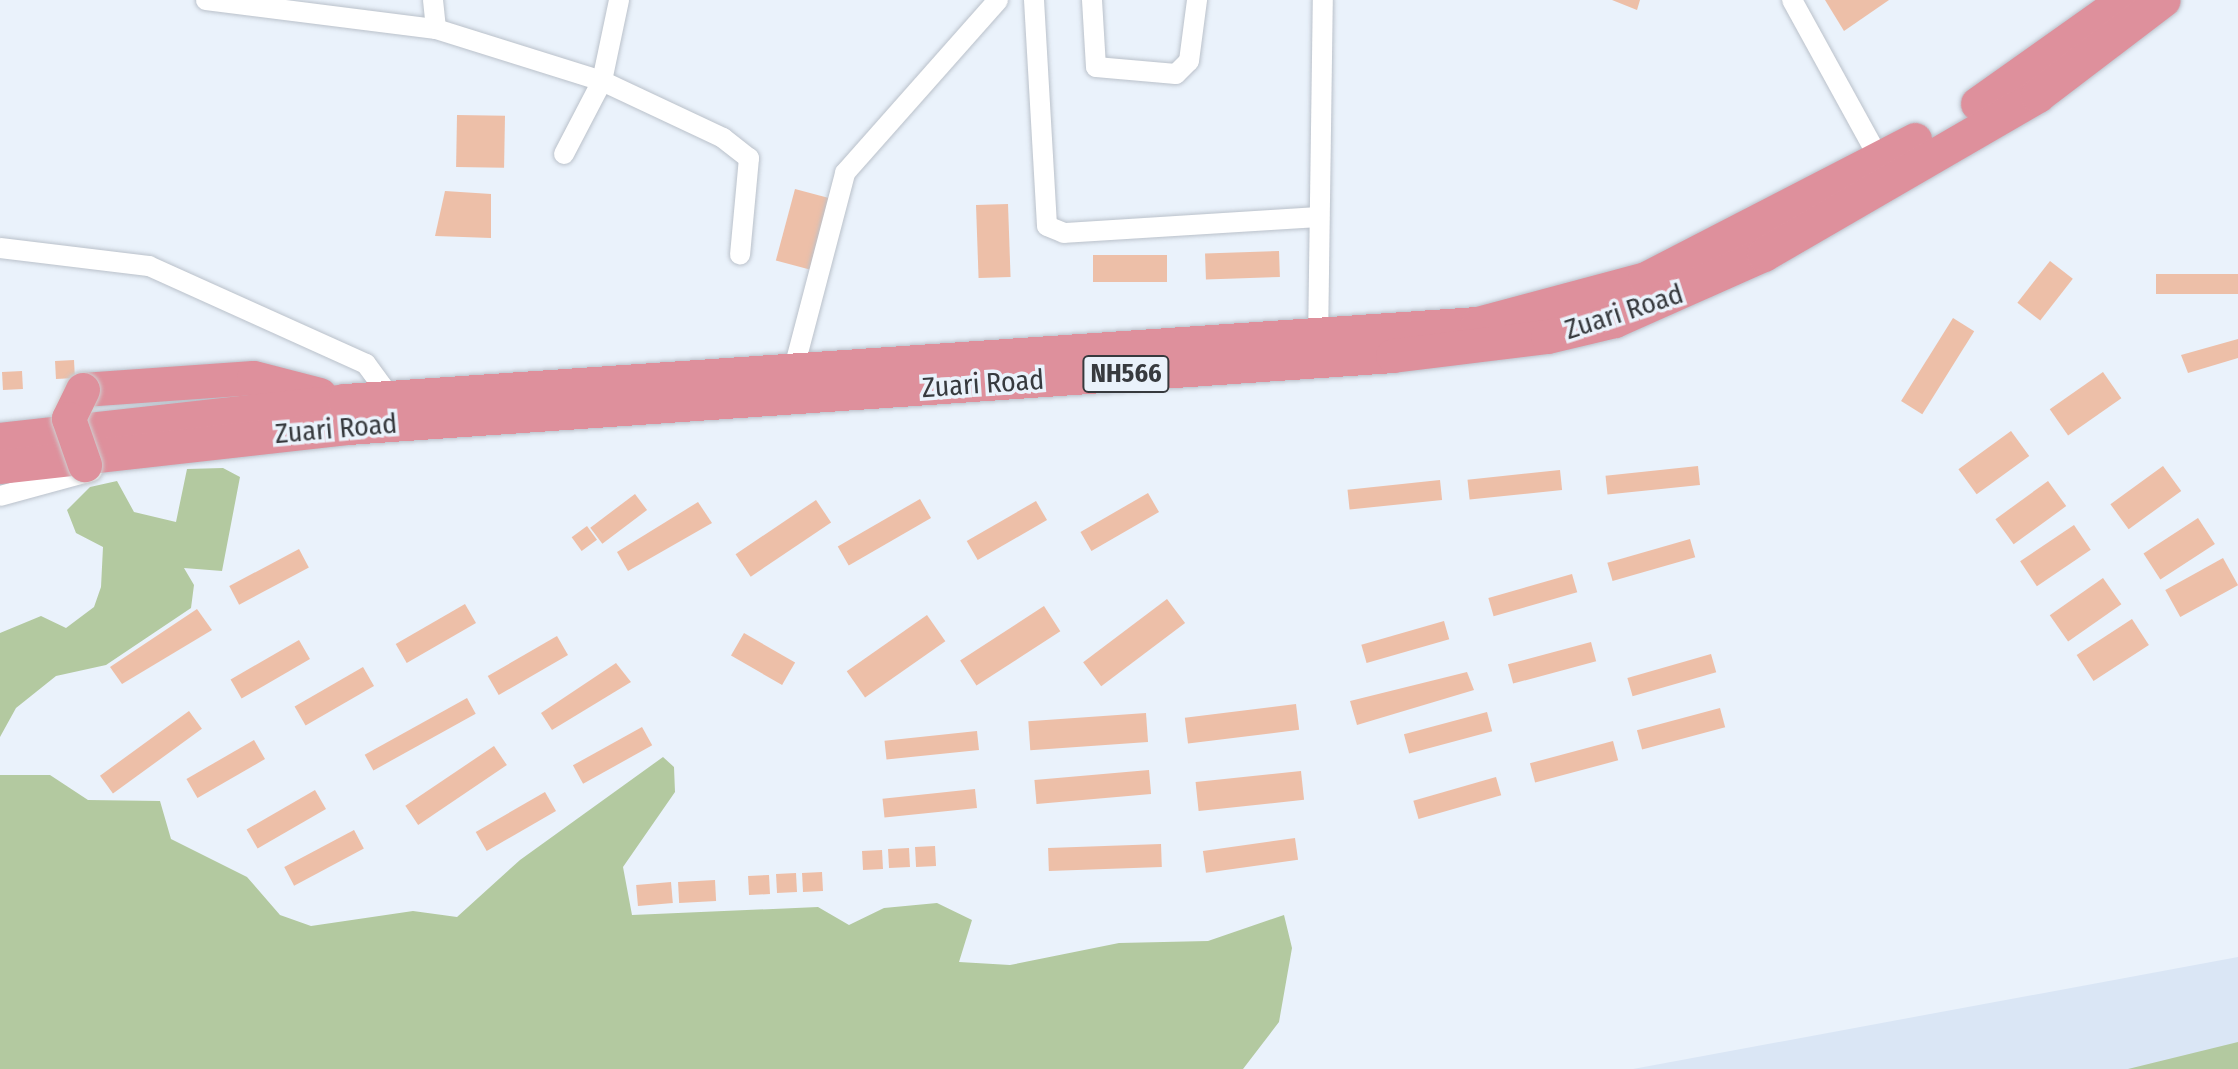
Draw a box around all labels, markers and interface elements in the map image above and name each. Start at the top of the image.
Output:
street label: Zuari Road [1561,277,1687,347]
road number: NH566 [1082,352,1170,396]
street label: Zuari Road [921,363,1045,405]
street label: Zuari Road [274,407,398,451]

